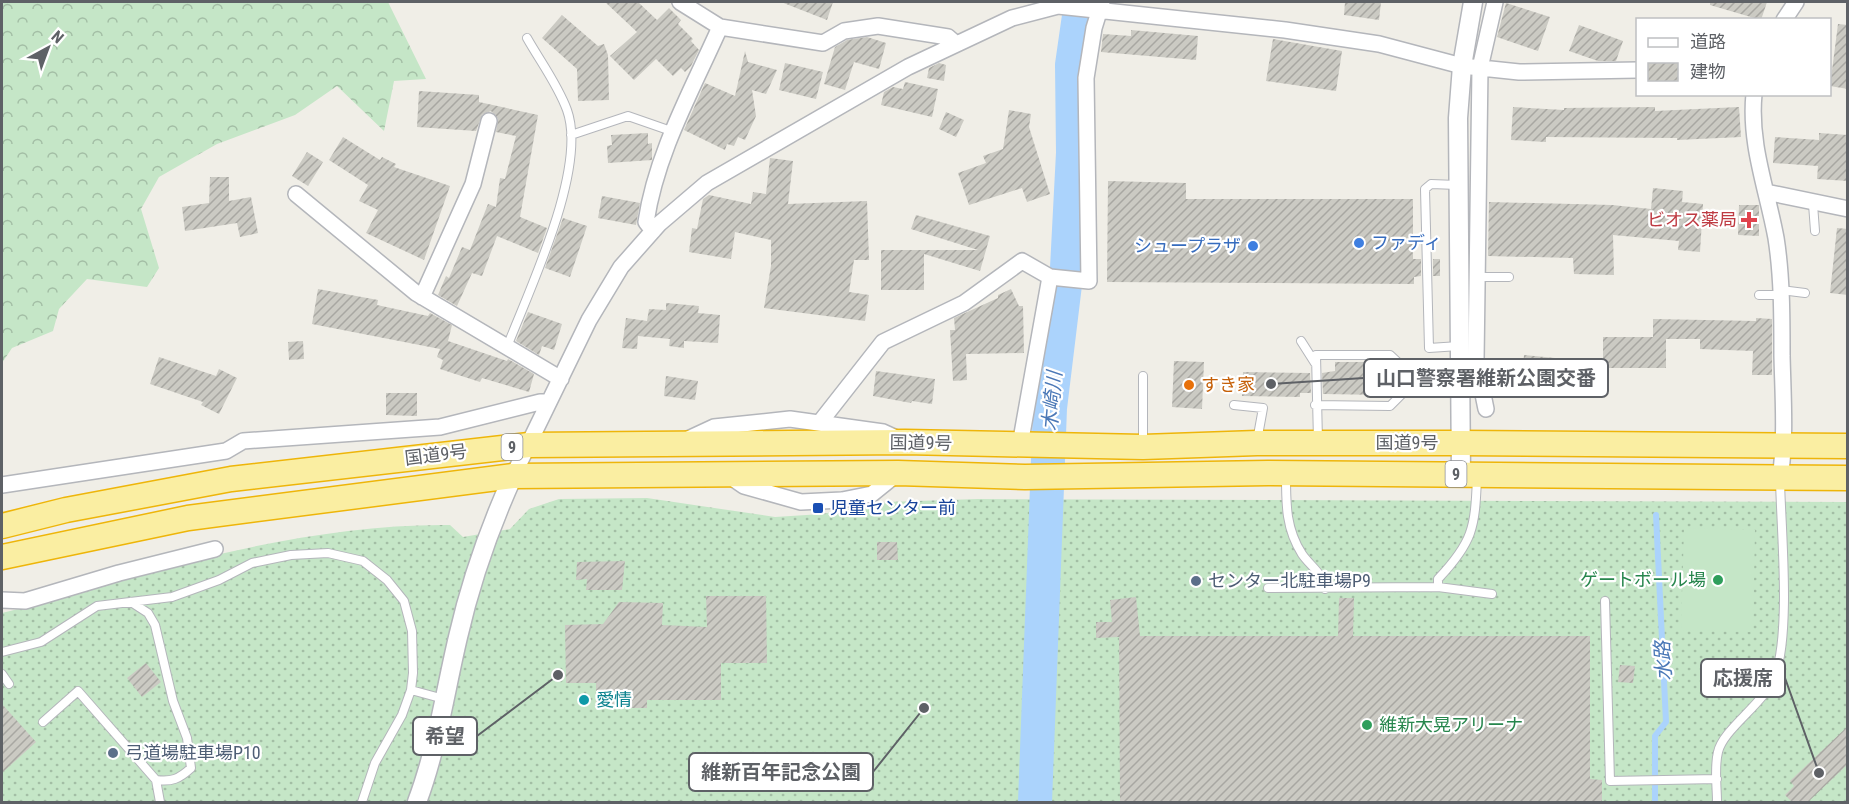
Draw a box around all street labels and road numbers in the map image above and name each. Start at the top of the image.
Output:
street label: 国道9号 [889,431,953,454]
street label: 国道9号 [1376,432,1438,453]
road number: 9 [502,434,522,460]
street label: 国道9号 [403,440,468,469]
road number: 9 [1446,461,1466,487]

